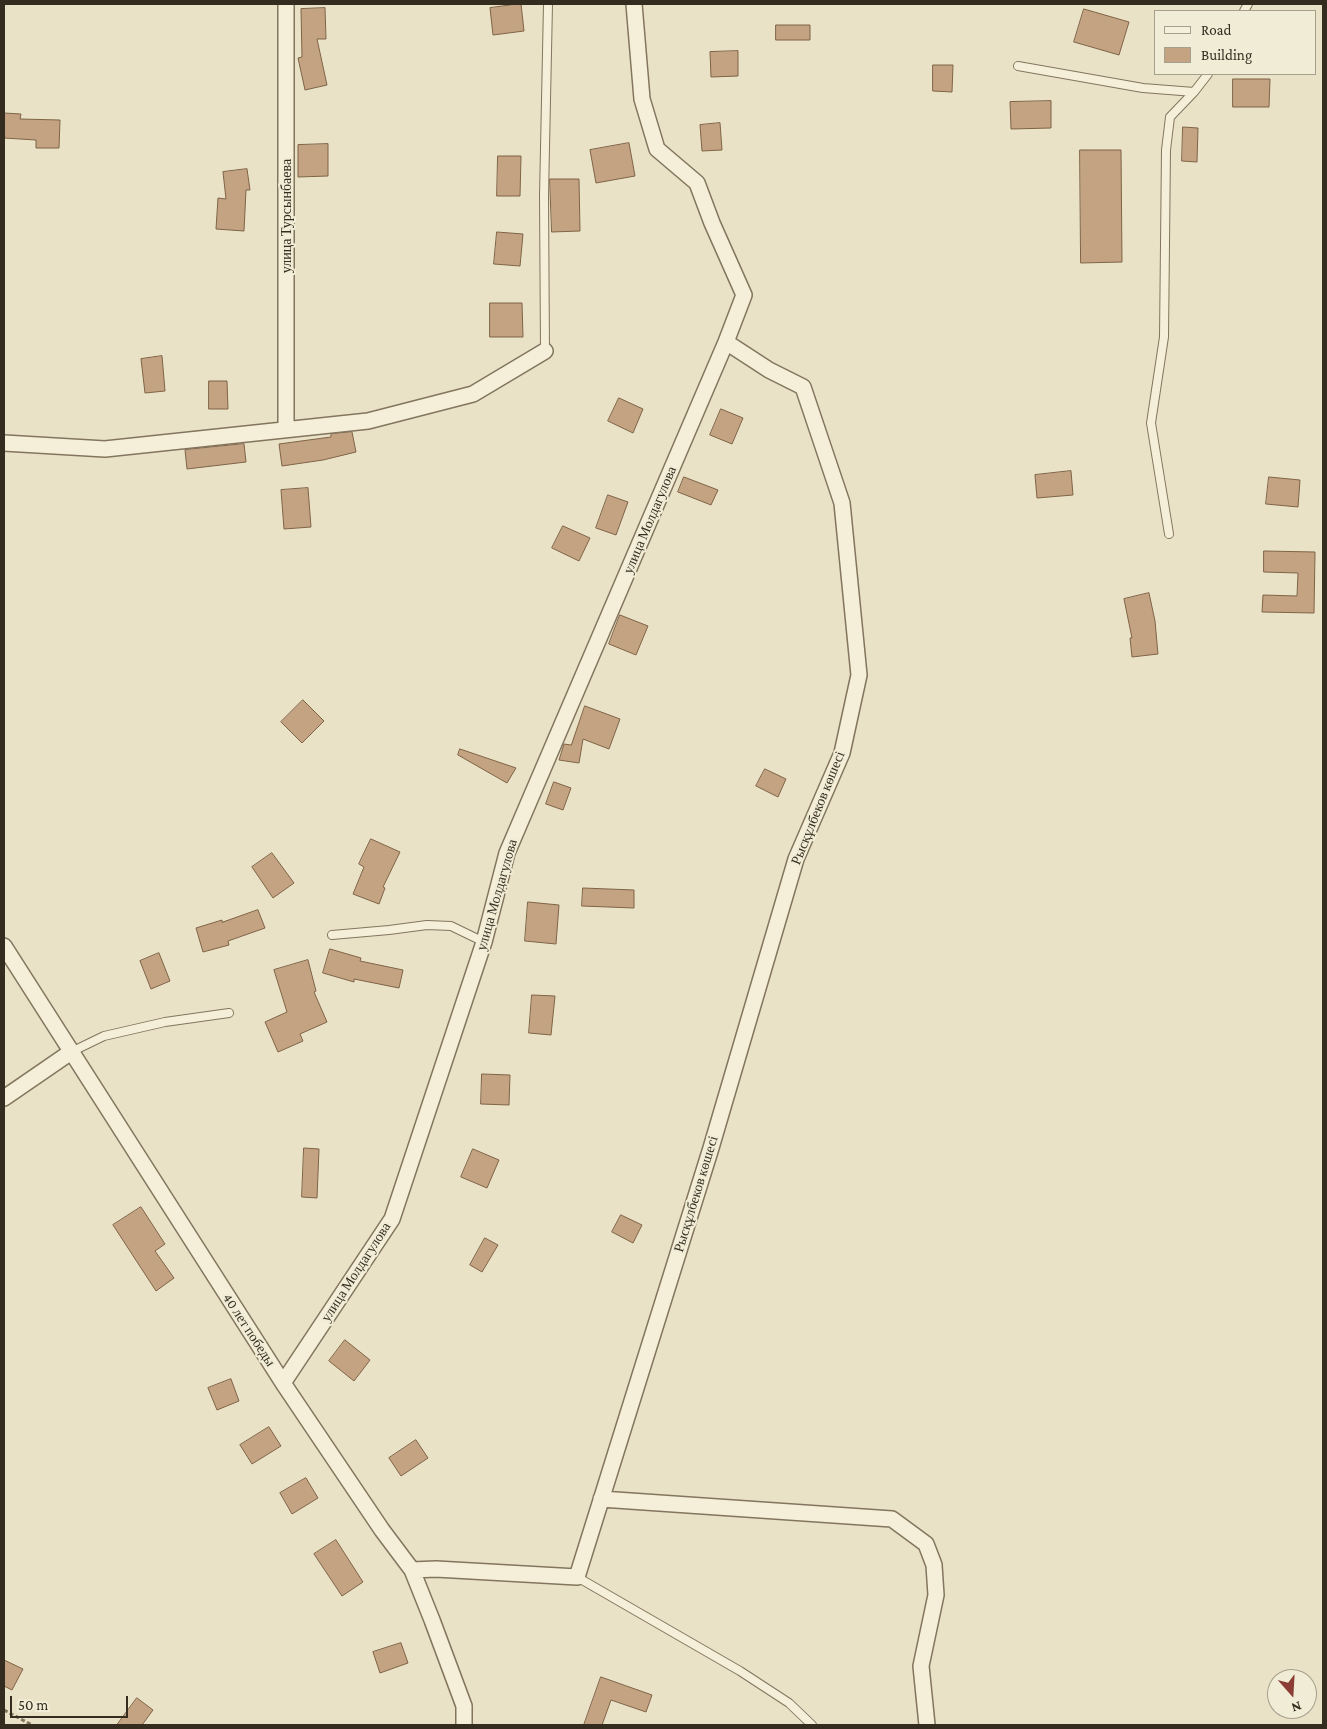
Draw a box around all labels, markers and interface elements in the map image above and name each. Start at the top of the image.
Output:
legend [1154,10,1317,75]
text: Road [1201,22,1231,38]
text: Building [1201,47,1252,63]
street label: улица Турсынбаева [279,159,295,273]
street label: улица Молдагулова [620,464,680,576]
street label: Рысқұлбеков көшесі [788,749,848,867]
street label: улица Молдагулова [473,837,521,953]
street label: Рысқұлбеков көшесі [670,1134,722,1254]
street label: улица Молдагулова [318,1219,394,1325]
street label: 40 лет победы [219,1290,279,1370]
north arrow [1267,1669,1317,1719]
scale bar [12,1686,130,1718]
text: 50 m [18,1697,48,1713]
text: N [1289,1698,1304,1716]

